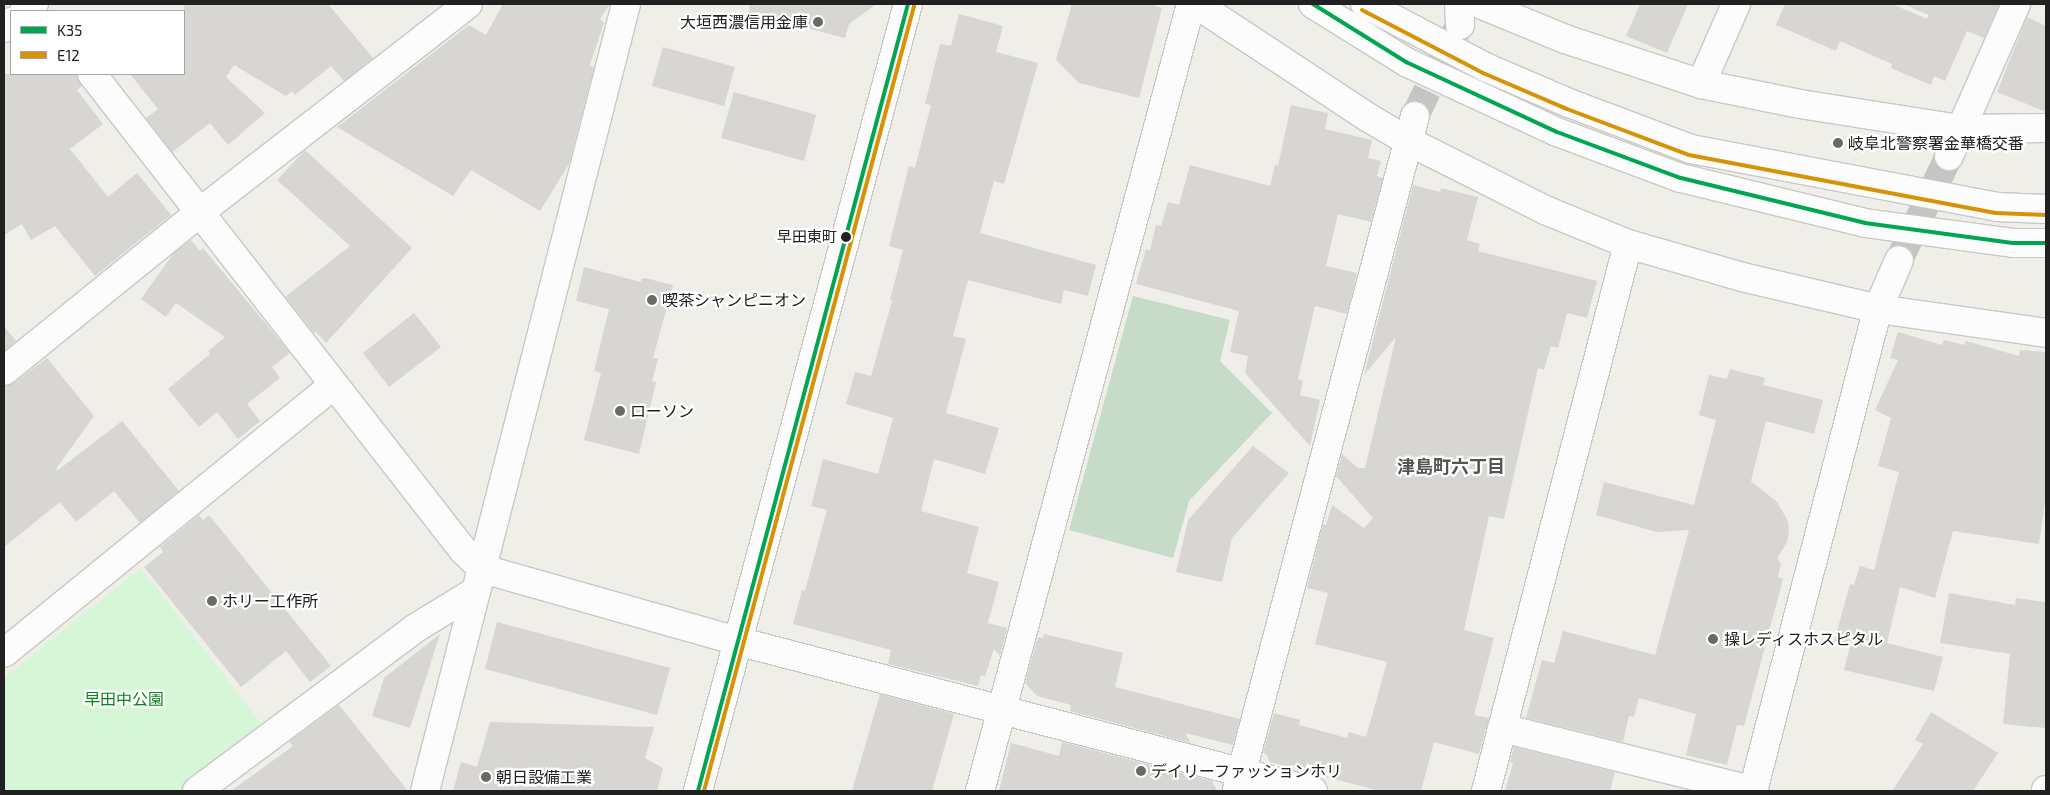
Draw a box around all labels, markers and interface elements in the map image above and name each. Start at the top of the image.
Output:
legend [10,10,185,75]
place label: 大垣西濃信用金庫 [680,12,808,32]
marker: 大垣西濃信用金庫 [812,16,824,28]
text: K35 [57,21,82,39]
text: E12 [57,46,80,64]
place label: 岐阜北警察署金華橋交番 [1848,133,2024,153]
marker: 岐阜北警察署金華橋交番 [1832,137,1844,149]
place label: 早田東町 [777,228,837,246]
marker: 早田東町 [841,232,851,242]
place label: 喫茶シャンピニオン [662,290,806,310]
marker: 喫茶シャンピニオン [646,294,658,306]
place label: ローソン [630,401,694,421]
marker: ローソン [614,405,626,417]
district label: 津島町六丁目 [1397,455,1505,477]
place label: ホリー工作所 [222,591,318,611]
marker: ホリー工作所 [206,595,218,607]
place label: 操レディスホスピタル [1724,629,1884,649]
marker: 操レディスホスピタル [1706,632,1720,646]
park label: 早田中公園 [84,689,164,709]
place label: デイリーファッションホリ [1151,761,1343,781]
marker: デイリーファッションホリ [1135,765,1147,777]
place label: 朝日設備工業 [496,767,592,787]
marker: 朝日設備工業 [480,771,492,783]

